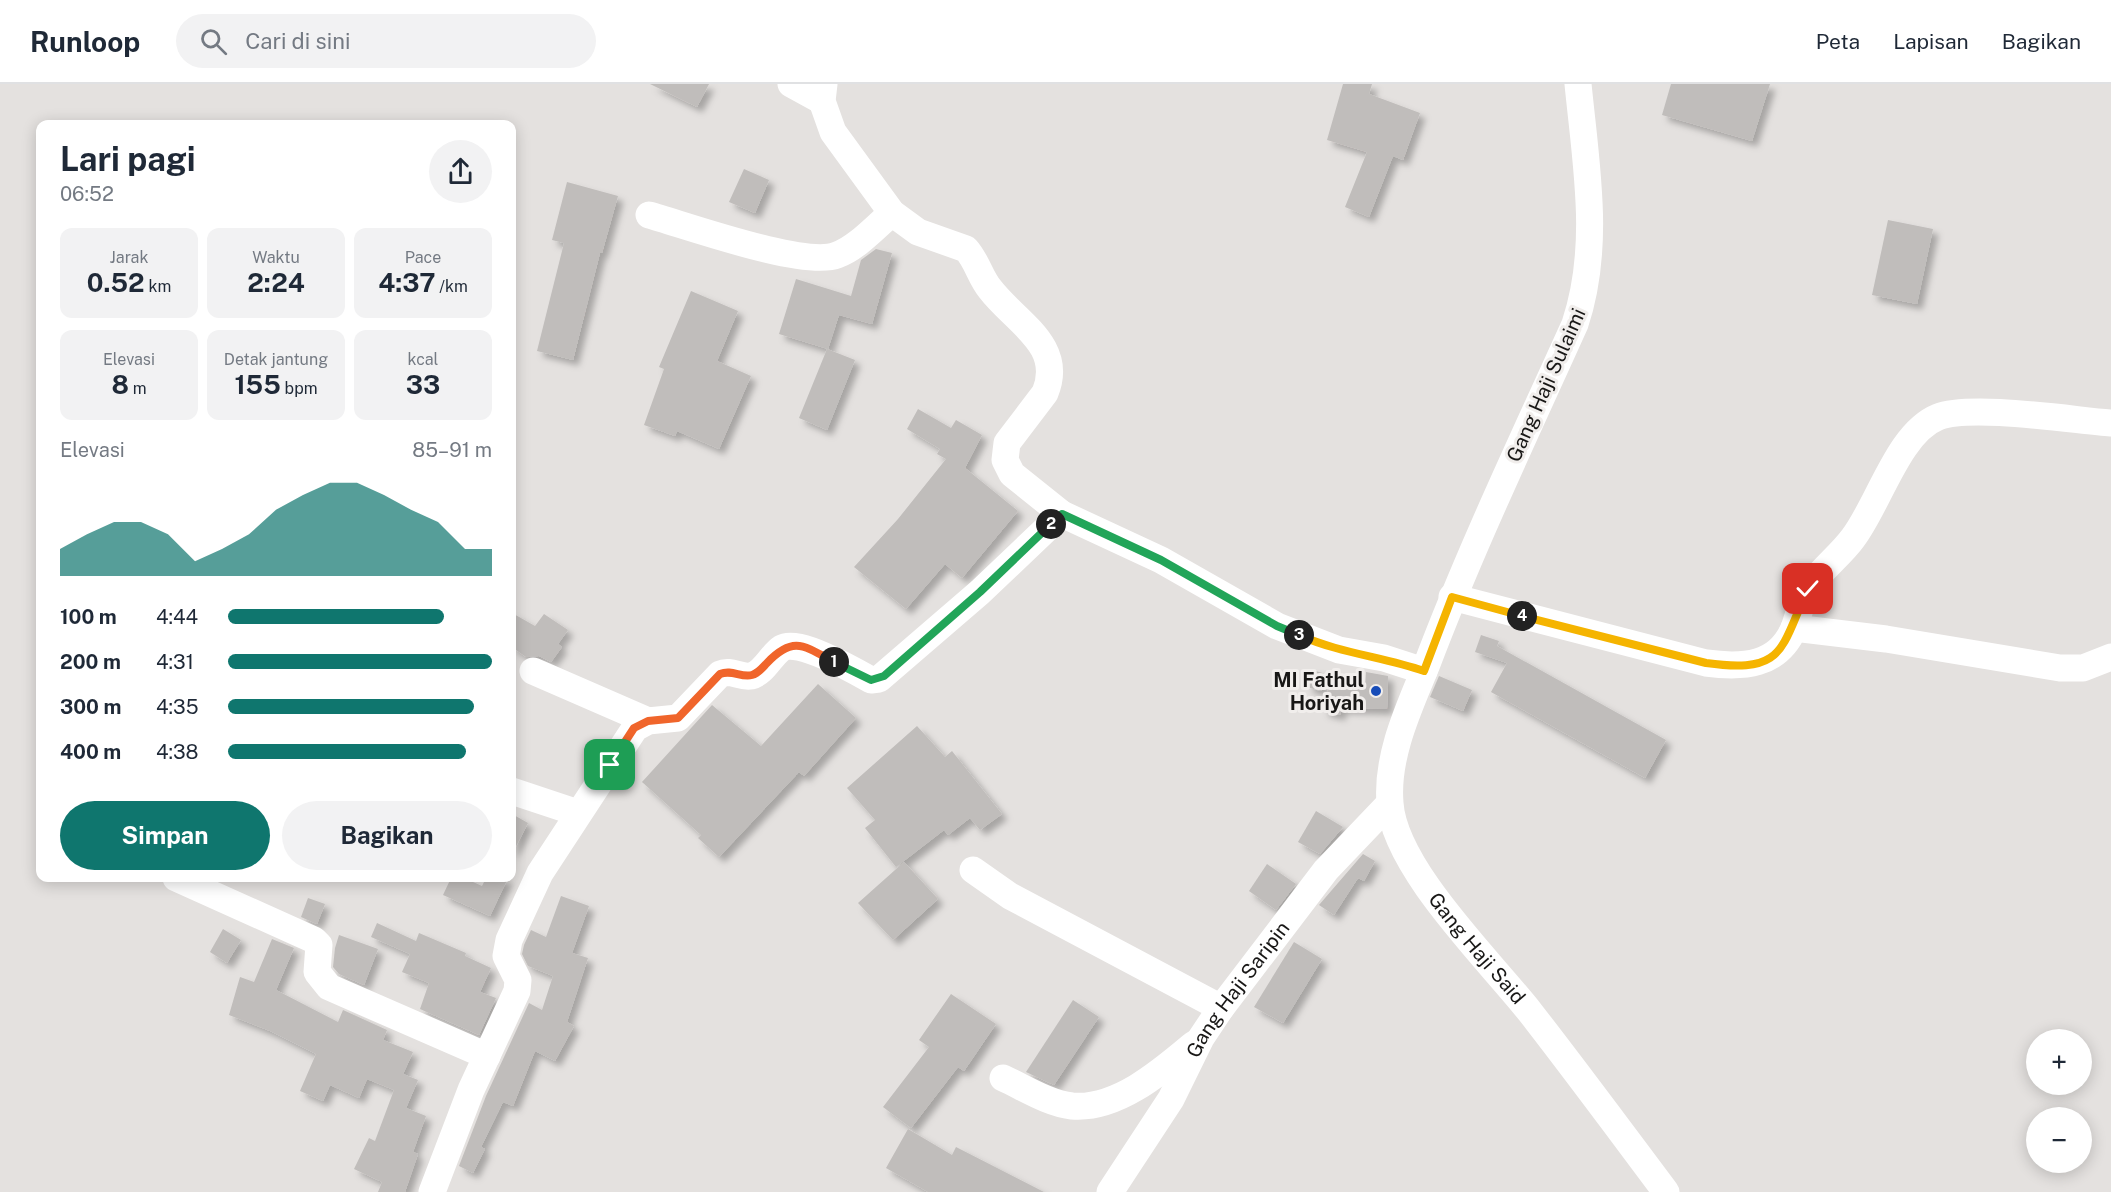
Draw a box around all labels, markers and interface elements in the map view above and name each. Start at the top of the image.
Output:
search box [176,14,596,68]
text: Runloop [30,25,140,58]
icon: search [197,25,230,58]
text: Cari di sini [245,28,350,54]
text: Peta [1816,29,1860,54]
text: Lapisan [1893,29,1969,54]
text: Bagikan [2002,29,2081,54]
text: Lari pagi [60,140,196,178]
button: share [429,140,492,203]
text: 06:52 [60,182,114,206]
text: Jarak [110,248,148,267]
text: Waktu [252,248,300,267]
text: Pace [405,248,441,267]
text: 0.52 [87,267,145,298]
text: 2:24 [247,267,305,298]
text: 4:37 [378,267,435,298]
text: km [145,277,171,296]
text: /km [435,277,468,296]
street label: Gang Haji Sulaimi [1501,304,1591,466]
text: Elevasi [103,350,155,369]
text: Detak jantung [224,350,328,369]
text: kcal [408,350,438,369]
text: 8 [111,369,129,400]
text: 155 [234,369,281,400]
text: 33 [406,369,440,400]
text: m [129,379,147,398]
text: bpm [281,379,318,398]
text: Elevasi [60,438,125,462]
text: 85–91 m [412,438,492,462]
pin: 2 [1036,509,1066,539]
text: 2 [1046,514,1056,533]
pin [1782,563,1833,614]
icon: check [1791,572,1824,605]
pin: 4 [1507,601,1537,631]
text: 100 m [60,605,117,629]
text: 4:44 [156,605,198,629]
text: 4 [1517,606,1527,625]
pin: 3 [1284,620,1314,650]
text: 3 [1294,625,1304,644]
pin: 1 [819,647,849,677]
text: 200 m [60,650,121,674]
text: 4:31 [156,650,194,674]
text: 1 [831,652,837,671]
place label: MI Fathul Horiyah [1273,668,1364,715]
marker: MI Fathul Horiyah [1369,684,1383,698]
text: 300 m [60,695,121,719]
text: 4:35 [156,695,199,719]
pin [584,739,635,790]
text: 400 m [60,740,121,764]
text: 4:38 [156,740,199,764]
icon: arrive [593,748,626,781]
button: Simpan [60,801,270,870]
button: Bagikan [282,801,492,870]
street label: Gang Haji Said [1424,888,1530,1009]
street label: Gang Haji Saripin [1181,917,1295,1061]
map controls [2026,1029,2092,1173]
button: + [2026,1029,2092,1095]
button: − [2026,1107,2092,1173]

